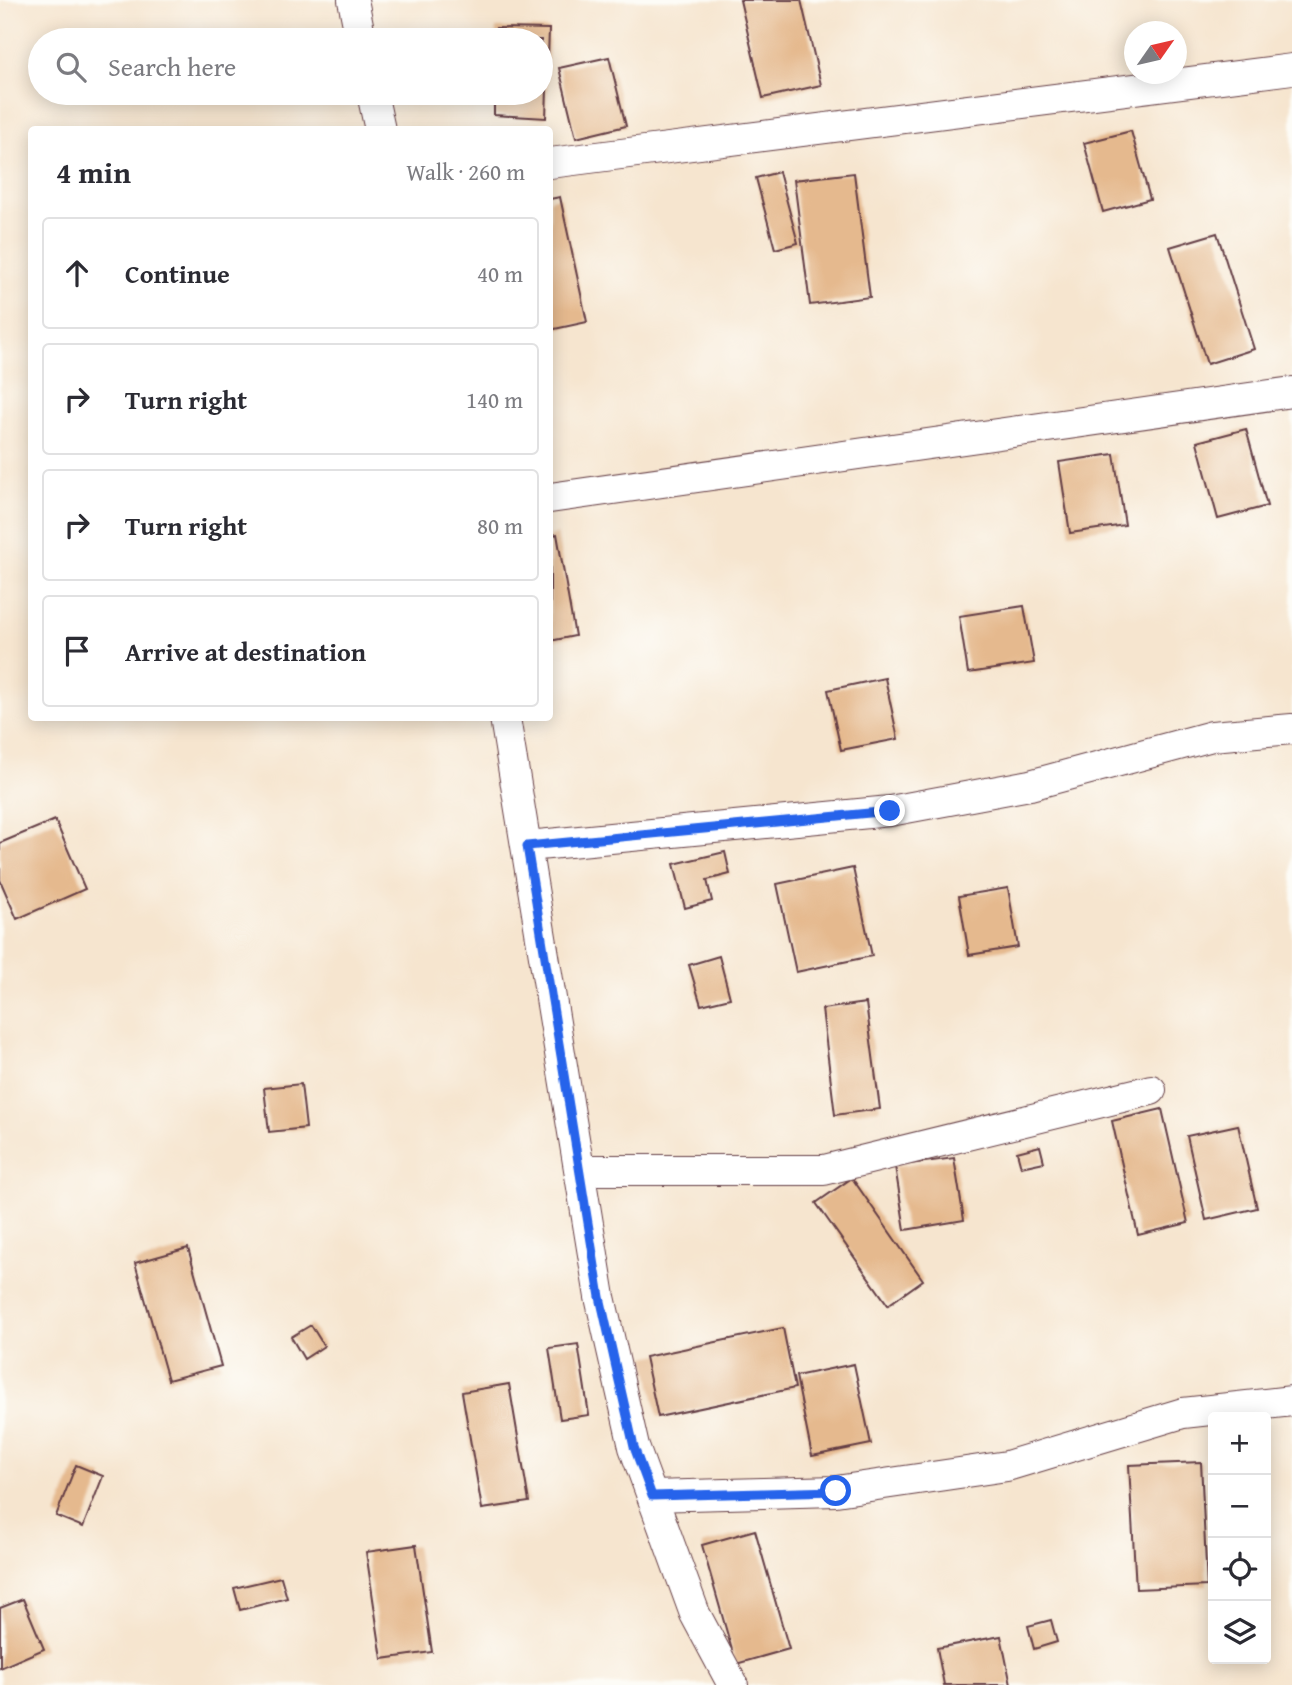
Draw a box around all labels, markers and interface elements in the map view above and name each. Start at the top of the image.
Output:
north arrow [1124,21,1187,84]
search box [28,28,553,105]
text: Search here [108,47,236,86]
icon: search [52,48,90,86]
text: 4 min [56,150,131,194]
text: Walk · 260 m [406,155,525,188]
icon: ahead [58,254,96,292]
text: Continue [125,254,230,293]
text: 40 m [477,257,523,290]
icon: right [58,380,96,418]
text: Turn right [125,380,247,419]
text: 140 m [466,383,523,416]
icon: right [58,506,96,544]
text: Turn right [125,506,247,545]
text: 80 m [477,509,523,542]
icon: arrive [58,632,96,670]
text: Arrive at destination [125,632,366,671]
route end [874,795,905,826]
map controls [1208,1412,1271,1664]
button: + [1208,1412,1271,1475]
route start [820,1475,851,1506]
button: − [1208,1475,1271,1538]
button: locate [1208,1538,1271,1601]
button: layers [1208,1601,1271,1664]

